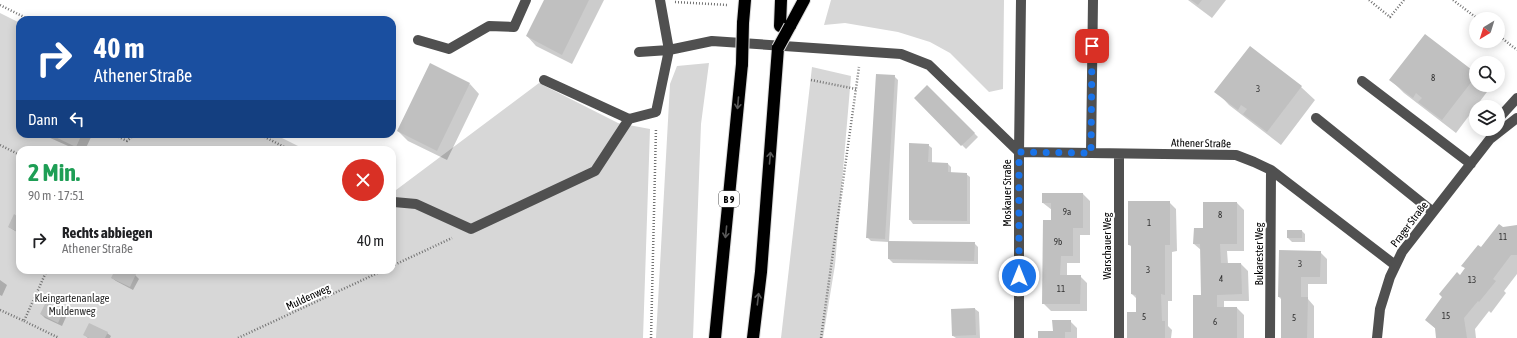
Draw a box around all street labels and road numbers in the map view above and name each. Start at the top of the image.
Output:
street label: Athener Straße [1171,136,1231,150]
street label: Moskauer Straße [1001,159,1013,227]
road number: B 9 [719,191,739,207]
street label: Prager Straße [1388,199,1430,249]
street label: Warschauer Weg [1101,212,1113,279]
street label: Bukarester Weg [1253,222,1265,285]
street label: Muldenweg [284,281,332,312]

